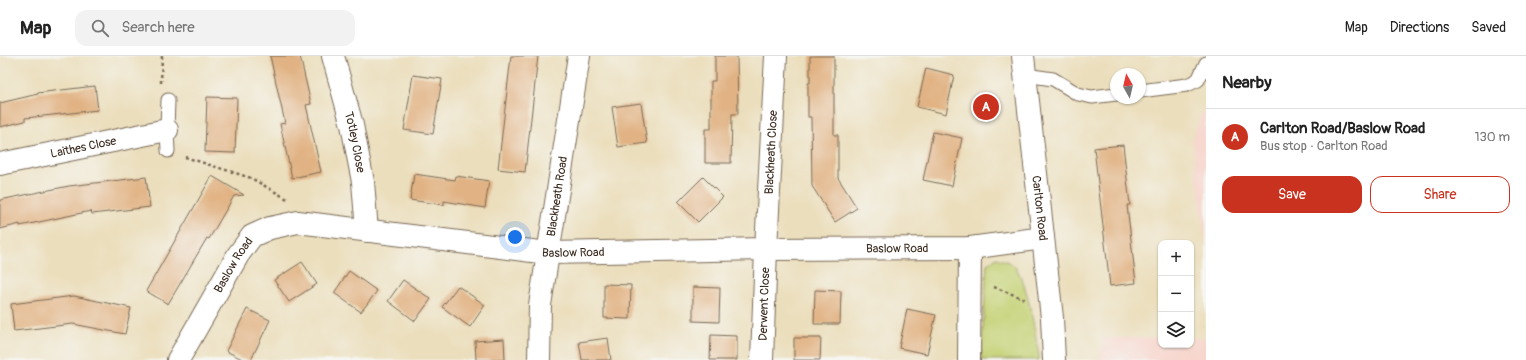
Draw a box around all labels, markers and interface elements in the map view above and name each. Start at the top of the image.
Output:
search box [75,10,355,46]
text: Map [20,16,51,40]
icon: search [89,17,111,39]
text: Search here [121,18,195,37]
text: Map [1345,19,1368,36]
text: Directions [1390,19,1449,36]
text: Saved [1471,19,1506,36]
north arrow [1110,68,1146,104]
text: Nearby [1222,72,1271,93]
pin: A [973,92,999,122]
street label: Totley Close [341,110,368,174]
street label: Blackheath Close [762,110,781,195]
text: Carlton Road/Baslow Road [1260,119,1425,138]
text: A [1231,129,1239,145]
text: 130 m [1474,129,1510,145]
street label: Laithes Close [49,133,118,162]
text: Bus stop · Carlton Road [1260,138,1388,154]
street label: Blackheath Road [544,155,571,238]
street label: Carlton Road [1028,175,1050,242]
button: Save [1222,176,1362,213]
button: Share [1370,176,1510,213]
your location [505,227,525,247]
street label: Baslow Road [211,234,257,296]
map controls [1158,240,1194,348]
button: + [1158,240,1194,276]
street label: Baslow Road [866,241,929,257]
street label: Baslow Road [541,245,605,261]
street label: Derwent Close [756,267,773,341]
button: − [1158,276,1194,312]
button: layers [1158,312,1194,348]

